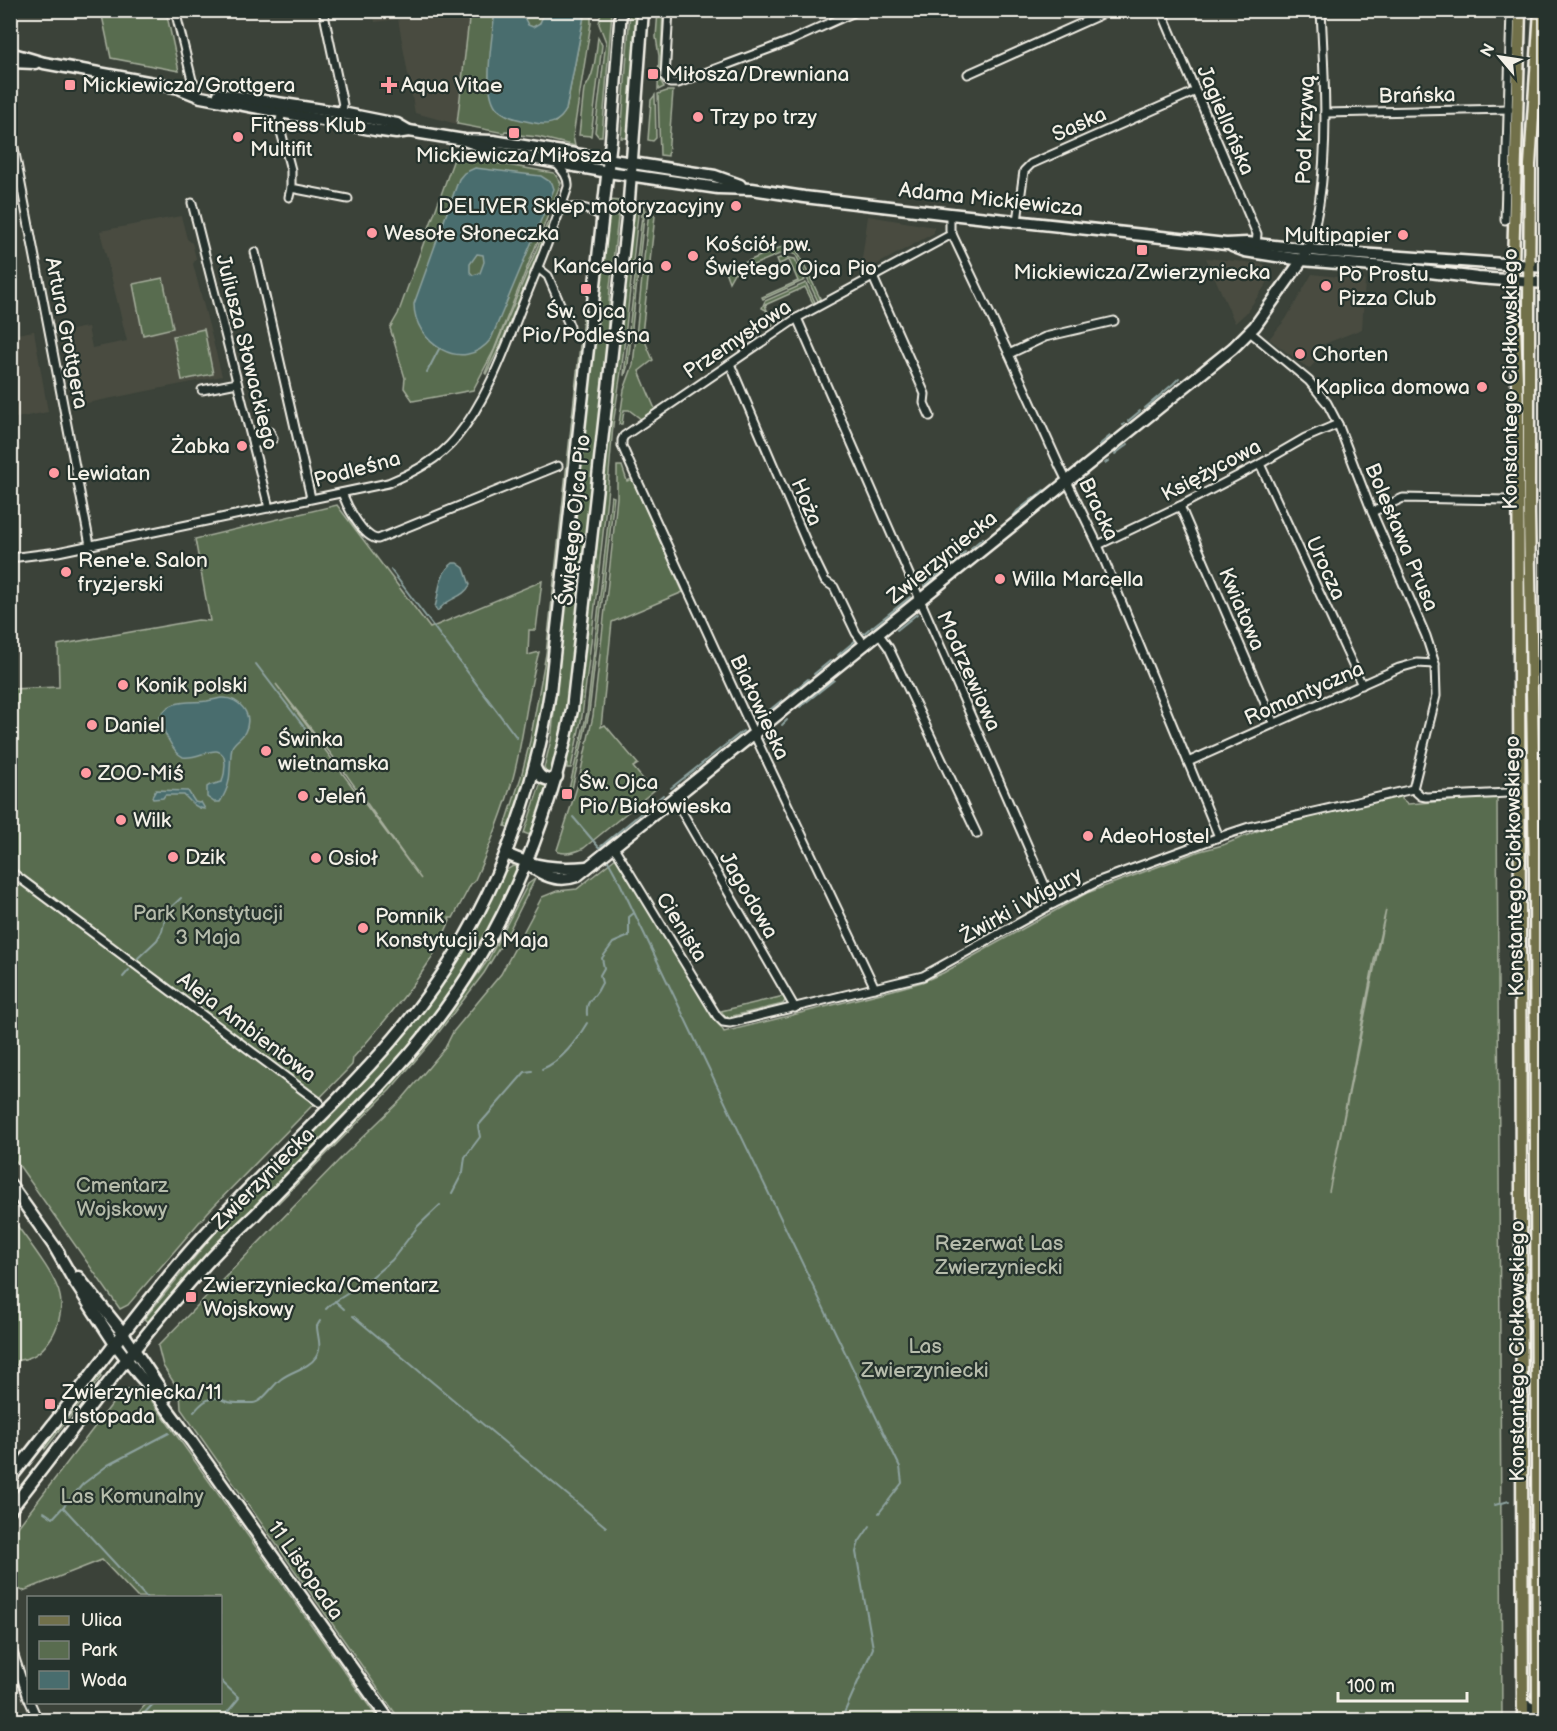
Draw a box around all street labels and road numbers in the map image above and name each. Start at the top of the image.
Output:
street label: Jagiellońska [1191,62,1260,179]
street label: Pod Krzywą [1291,74,1320,185]
street label: Brańska [1378,82,1456,109]
street label: Saska [1048,101,1110,147]
street label: Adama Mickiewicza [898,177,1084,222]
street label: Konstantego Ciołkowskiego [1498,248,1523,510]
street label: Juliusza Słowackiego [210,252,283,453]
street label: Artura Grottgera [40,255,93,411]
street label: Przemysłowa [679,294,796,385]
street label: Świętego Ojca Pio [553,433,596,607]
street label: Księżycowa [1157,434,1265,507]
street label: Podleśna [311,446,403,493]
street label: Bolesława Prusa [1359,459,1444,615]
street label: Bracka [1073,474,1124,545]
street label: Hoża [785,475,828,530]
street label: Zwierzyniecka [882,506,1002,610]
street label: Urocza [1300,532,1351,604]
street label: Kwiatowa [1213,564,1270,654]
street label: Modrzewiowa [931,607,1006,735]
street label: Białowieska [724,651,795,764]
street label: Romantyczna [1241,656,1368,731]
street label: Konstantego Ciołkowskiego [1500,735,1529,997]
street label: Jagodowa [714,847,783,943]
street label: Żwirki i Wigury [955,862,1087,950]
street label: Cienista [651,888,713,967]
street label: Aleja Ambientowa [172,967,321,1088]
street label: Zwierzyniecka [206,1122,320,1235]
street label: Konstantego Ciołkowskiego [1505,1220,1530,1482]
street label: 11 Listopada [262,1516,349,1625]

